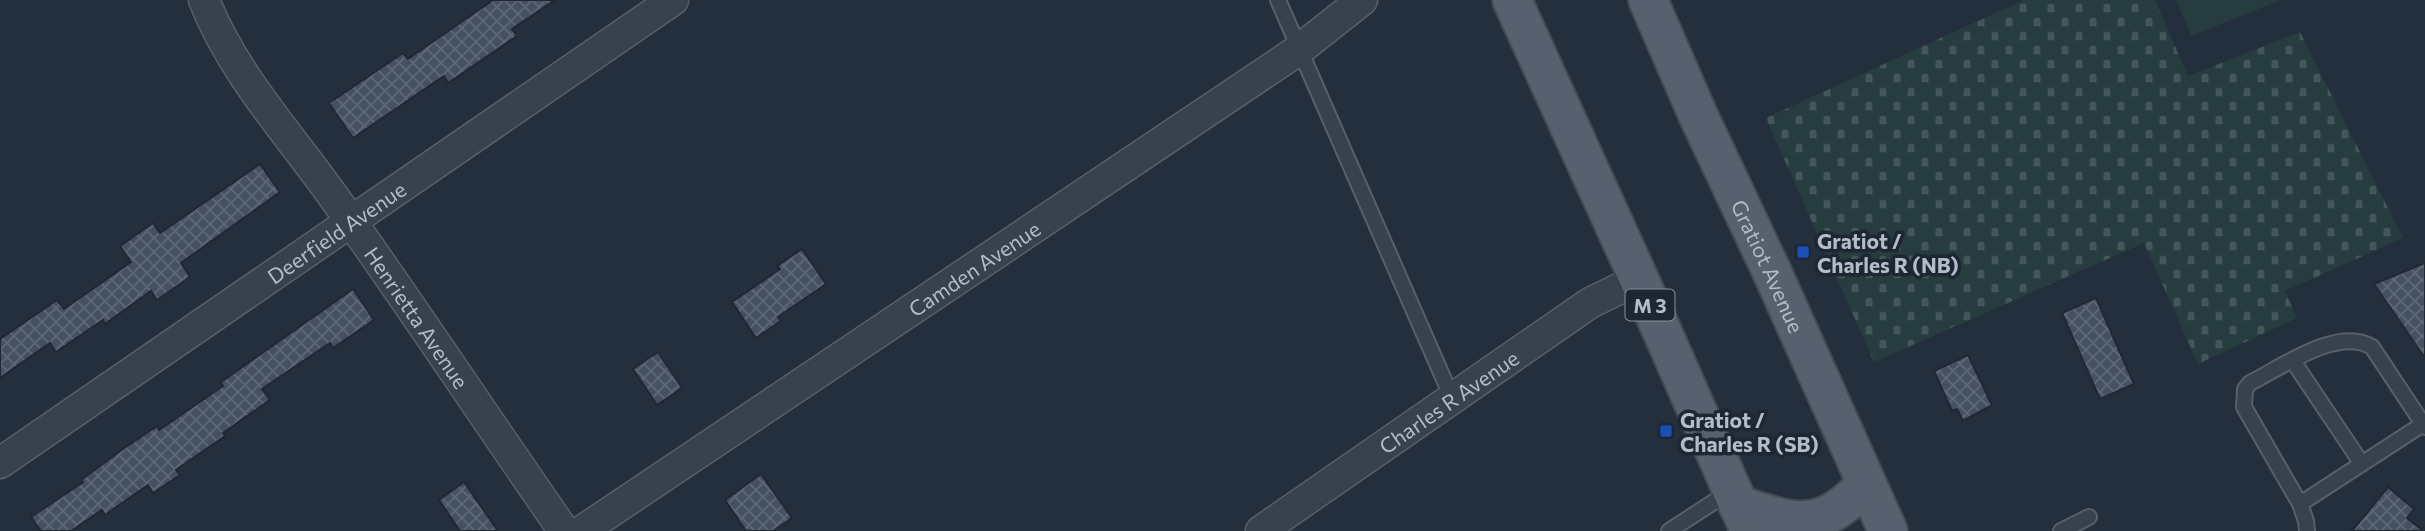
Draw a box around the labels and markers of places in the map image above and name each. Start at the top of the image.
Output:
place label: Gratiot / Charles R (NB) [1817,228,1959,277]
marker: Gratiot / Charles R (NB) [1795,244,1811,260]
place label: Gratiot / Charles R (SB) [1680,407,1819,456]
marker: Gratiot / Charles R (SB) [1658,423,1674,439]

